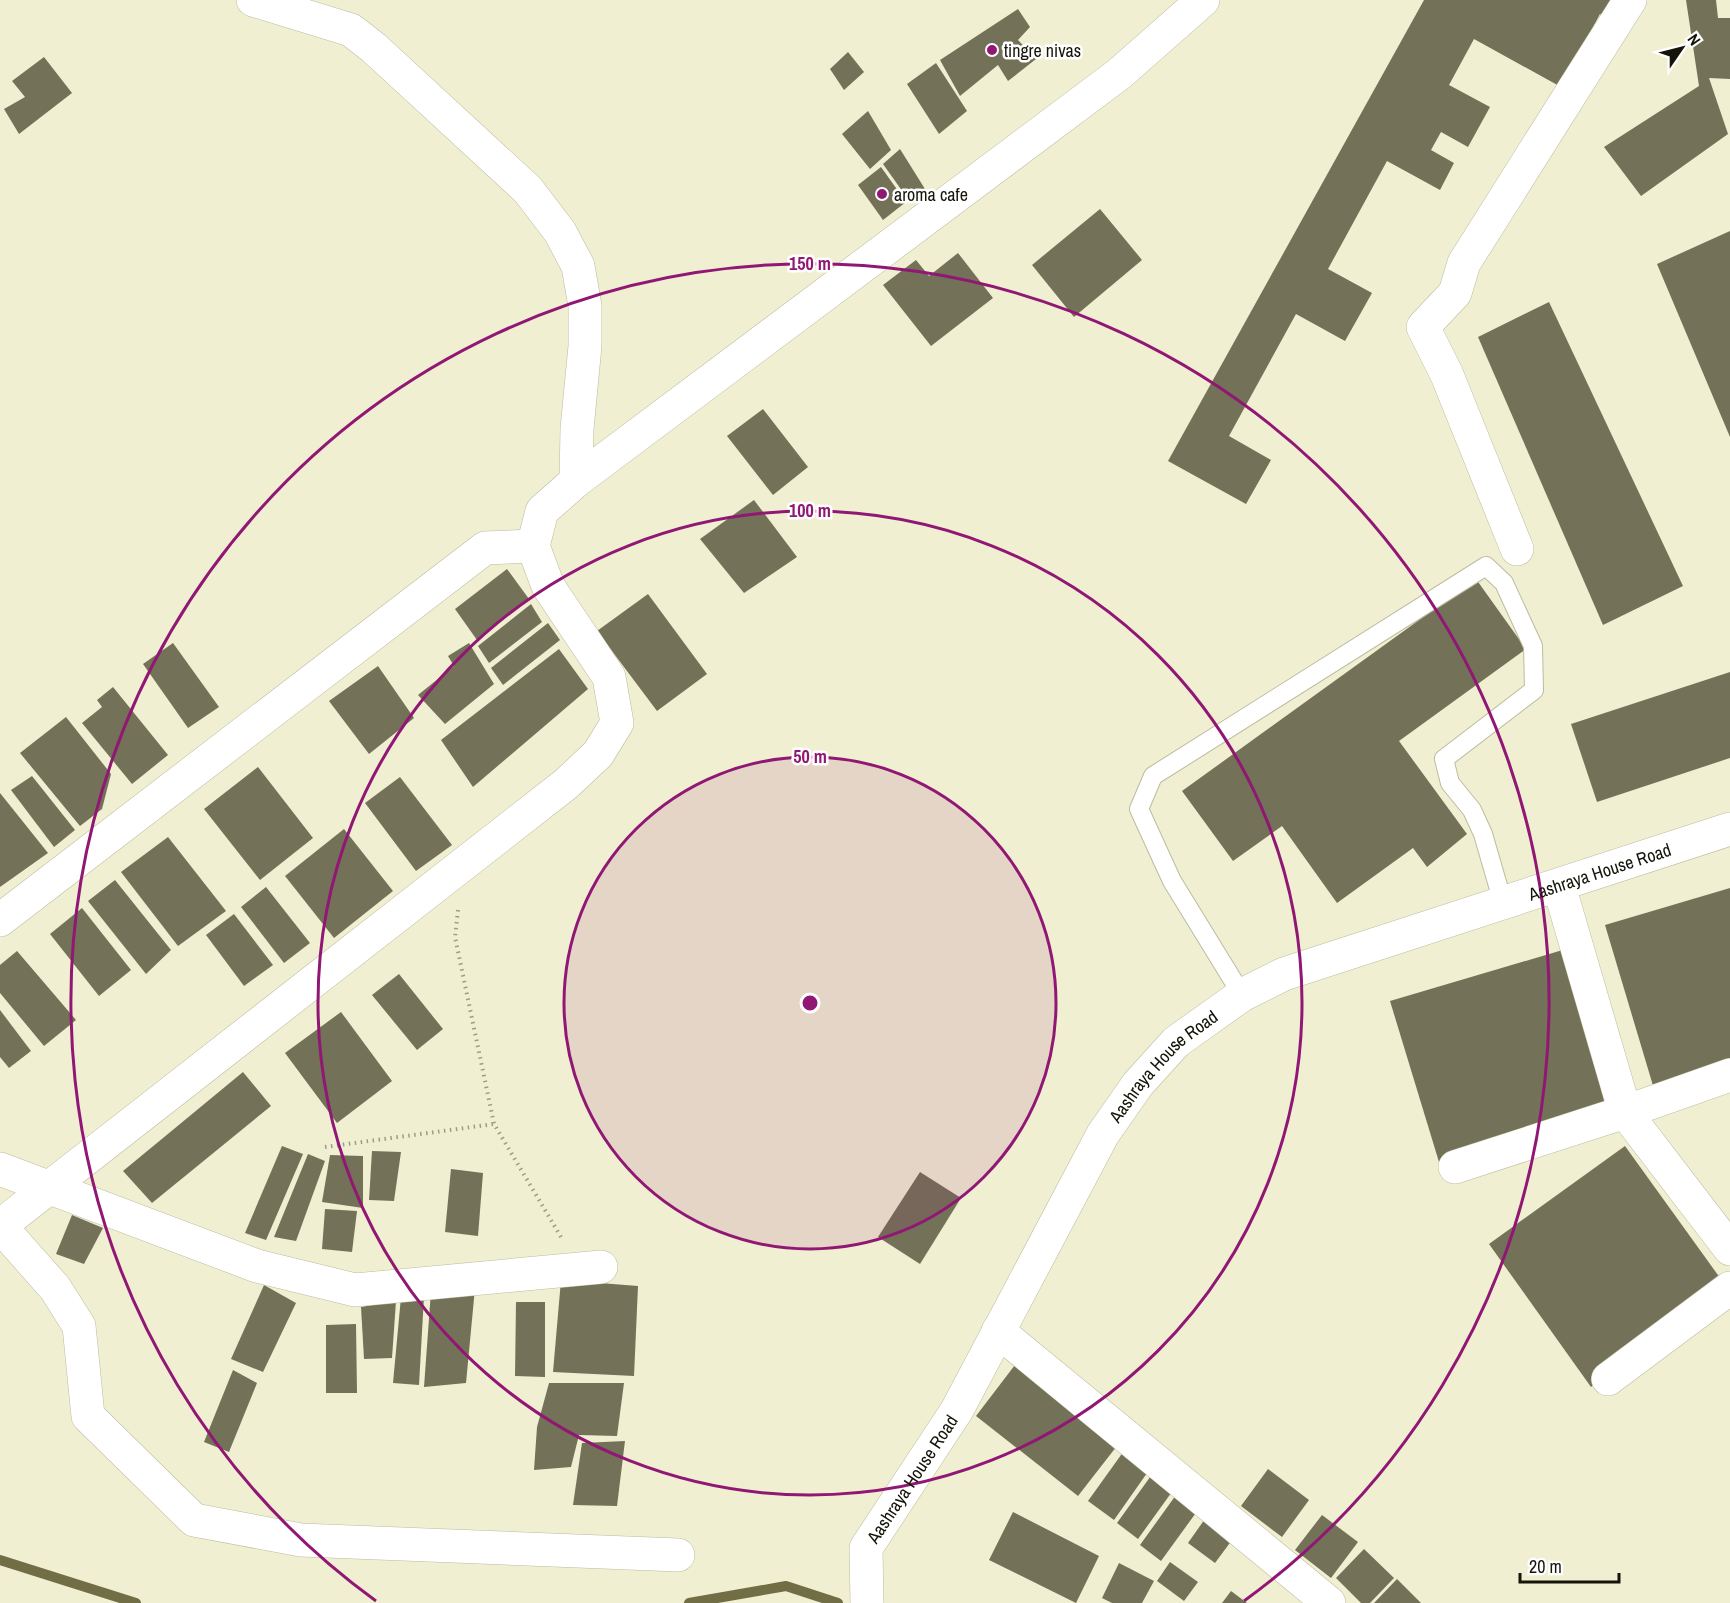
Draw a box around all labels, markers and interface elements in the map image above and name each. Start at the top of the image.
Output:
north arrow [1652,18,1712,78]
text: N [1683,29,1706,50]
place label: tingre nivas [1004,38,1081,63]
marker: tingre nivas [985,43,999,57]
place label: aroma cafe [894,182,968,207]
marker: aroma cafe [875,187,889,201]
text: 150 m [789,251,831,276]
text: 100 m [789,498,831,523]
text: 50 m [793,744,827,769]
street label: Aashraya House Road [1524,837,1674,907]
centre of rings [800,993,820,1013]
street label: Aashraya House Road [1102,1004,1222,1128]
street label: Aashraya House Road [860,1410,963,1548]
scale bar [1520,1546,1619,1584]
text: 20 m [1529,1554,1562,1579]

